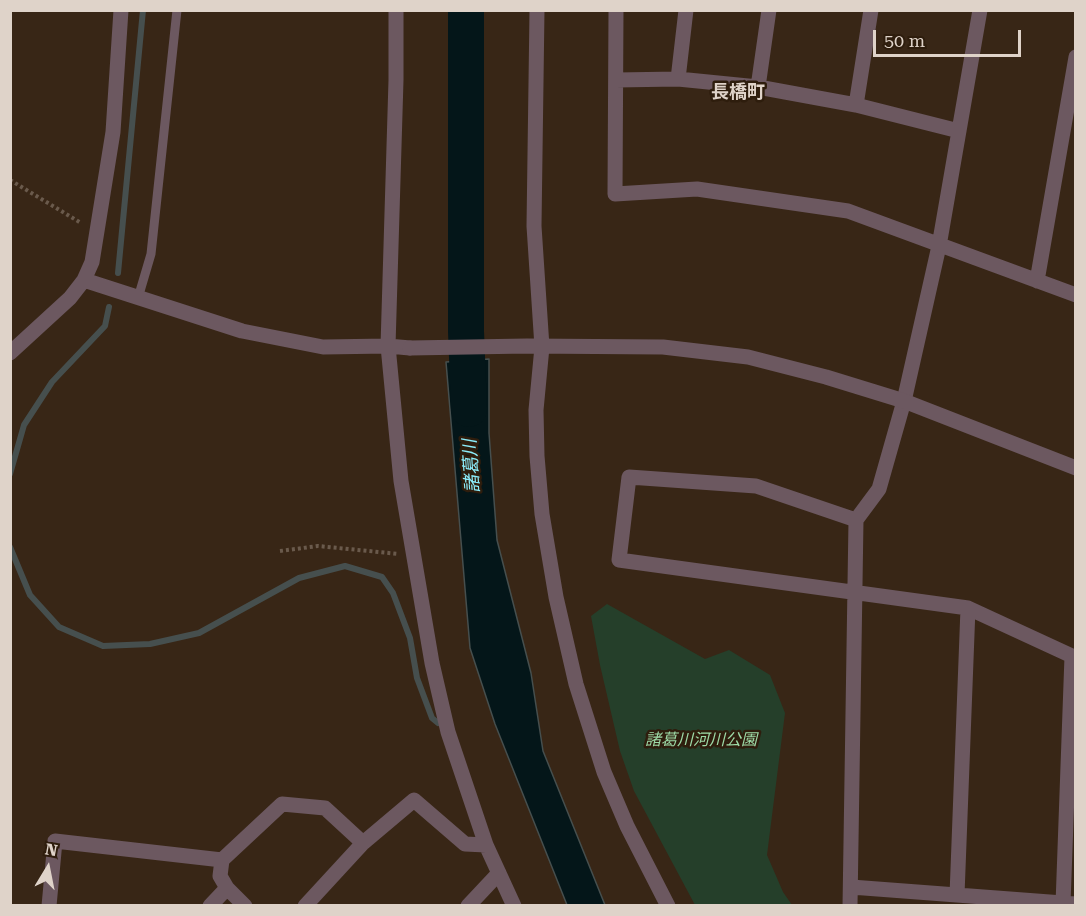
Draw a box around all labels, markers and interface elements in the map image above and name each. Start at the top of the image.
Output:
scale bar [876,18,1024,56]
text: 50 m [884,30,925,51]
district label: 長橋町 [711,82,765,104]
water label: 諸葛川 [459,438,485,494]
park label: 諸葛川河川公園 [645,730,757,750]
north arrow [18,838,78,898]
text: N [43,839,59,860]

